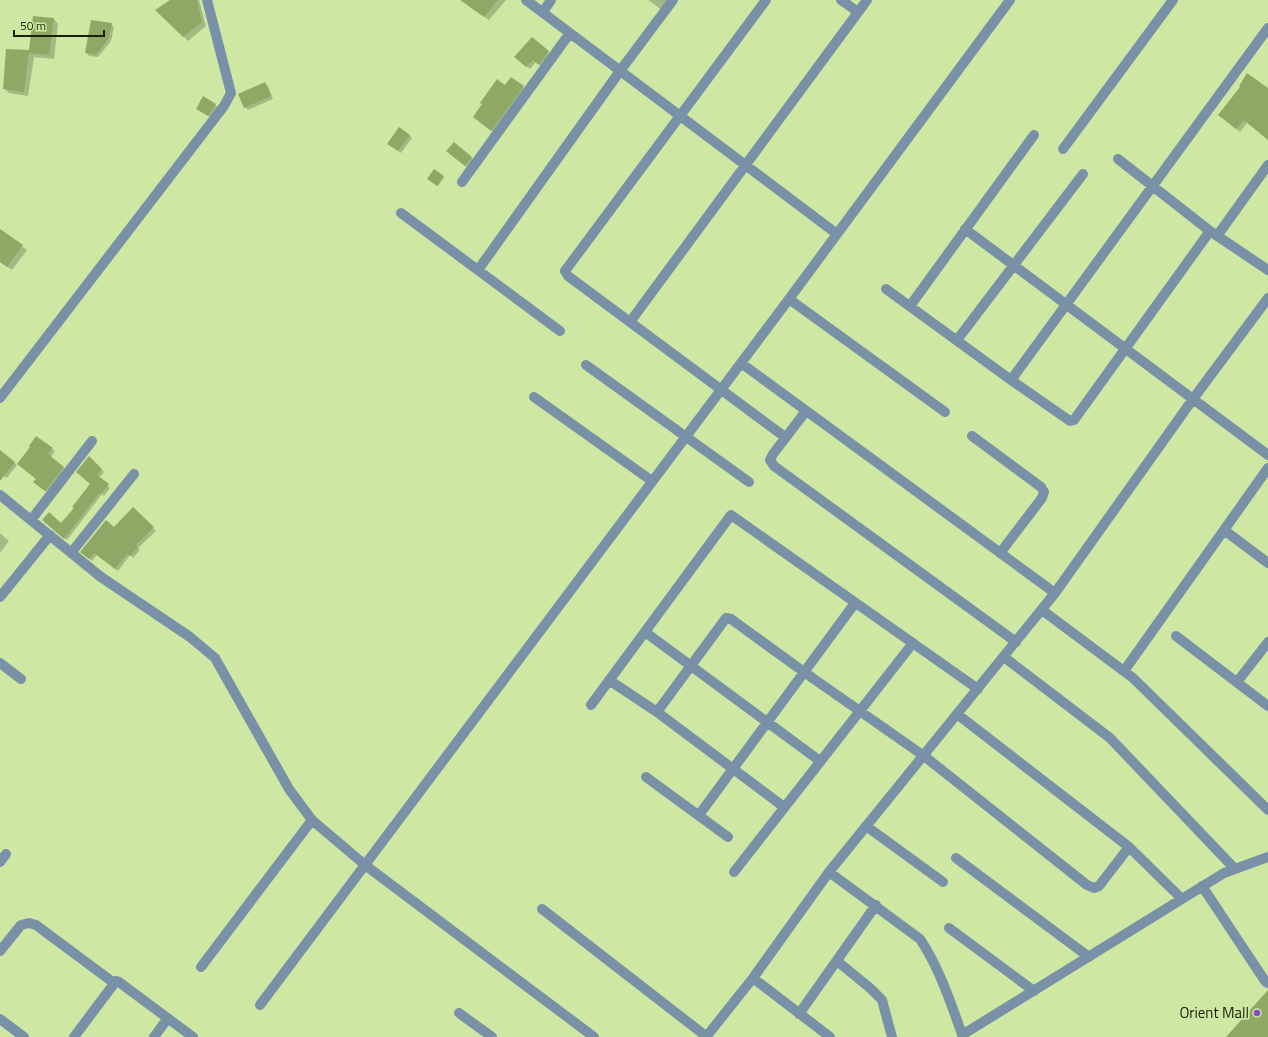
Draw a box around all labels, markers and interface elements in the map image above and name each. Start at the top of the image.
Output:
scale bar [14,12,104,38]
text: 50 m [20,16,46,35]
place label: Orient Mall [1179,1001,1249,1024]
marker: Orient Mall [1252,1008,1262,1018]

